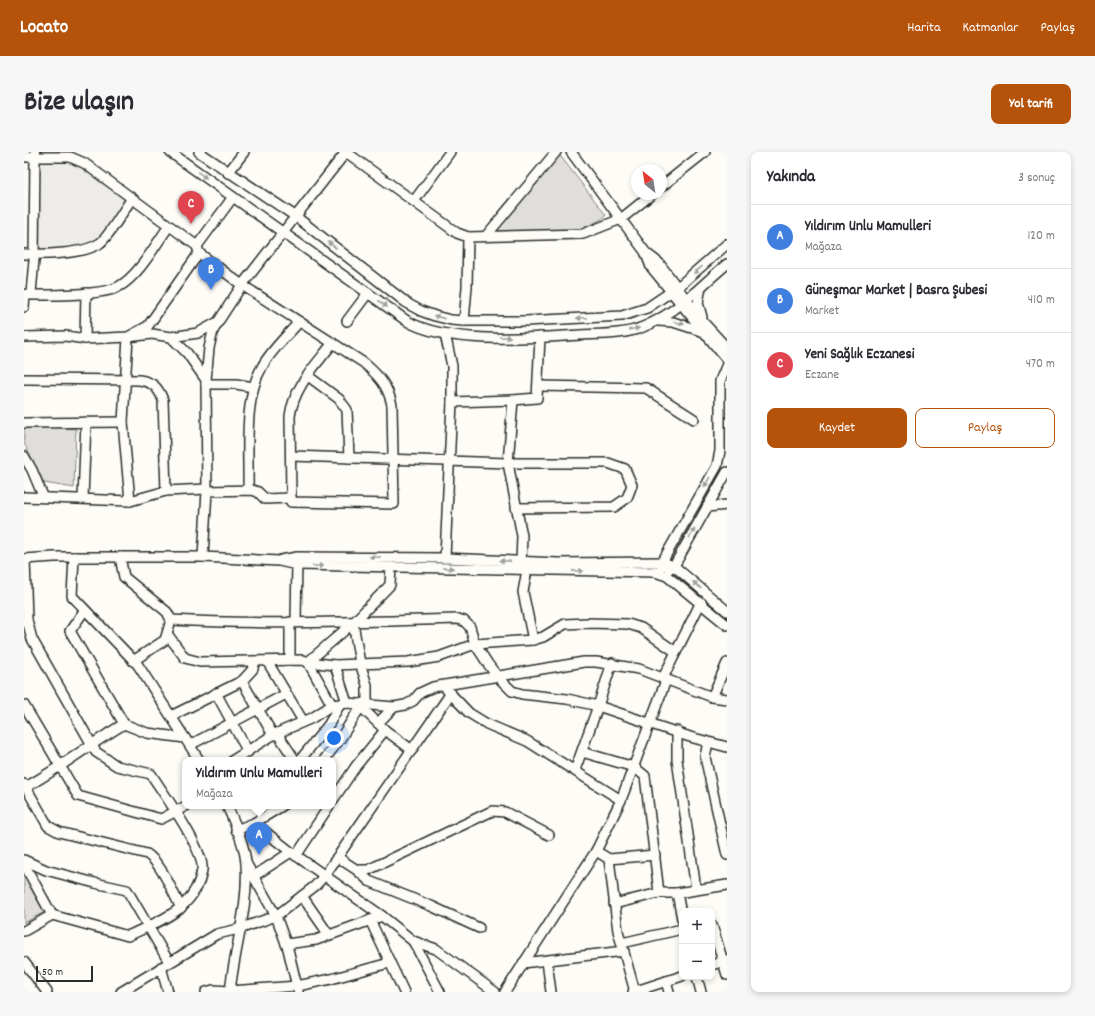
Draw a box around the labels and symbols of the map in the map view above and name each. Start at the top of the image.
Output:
north arrow [631,164,667,200]
one-way arrow [197,171,207,179]
pin: C [178,191,204,224]
one-way arrow [326,241,337,250]
pin: B [198,257,224,290]
one-way arrow [693,265,702,274]
one-way arrow [378,300,388,308]
one-way arrow [432,314,444,320]
one-way arrow [576,315,588,322]
one-way arrow [673,321,685,327]
one-way arrow [628,326,640,332]
one-way arrow [499,334,512,340]
one-way arrow [704,477,711,488]
one-way arrow [689,527,696,539]
one-way arrow [368,554,381,560]
one-way arrow [499,557,511,564]
one-way arrow [312,562,324,569]
one-way arrow [442,565,455,571]
one-way arrow [572,568,585,574]
one-way arrow [692,581,703,590]
your location [324,728,344,748]
pin: A [246,822,272,855]
scale bar [36,964,93,983]

